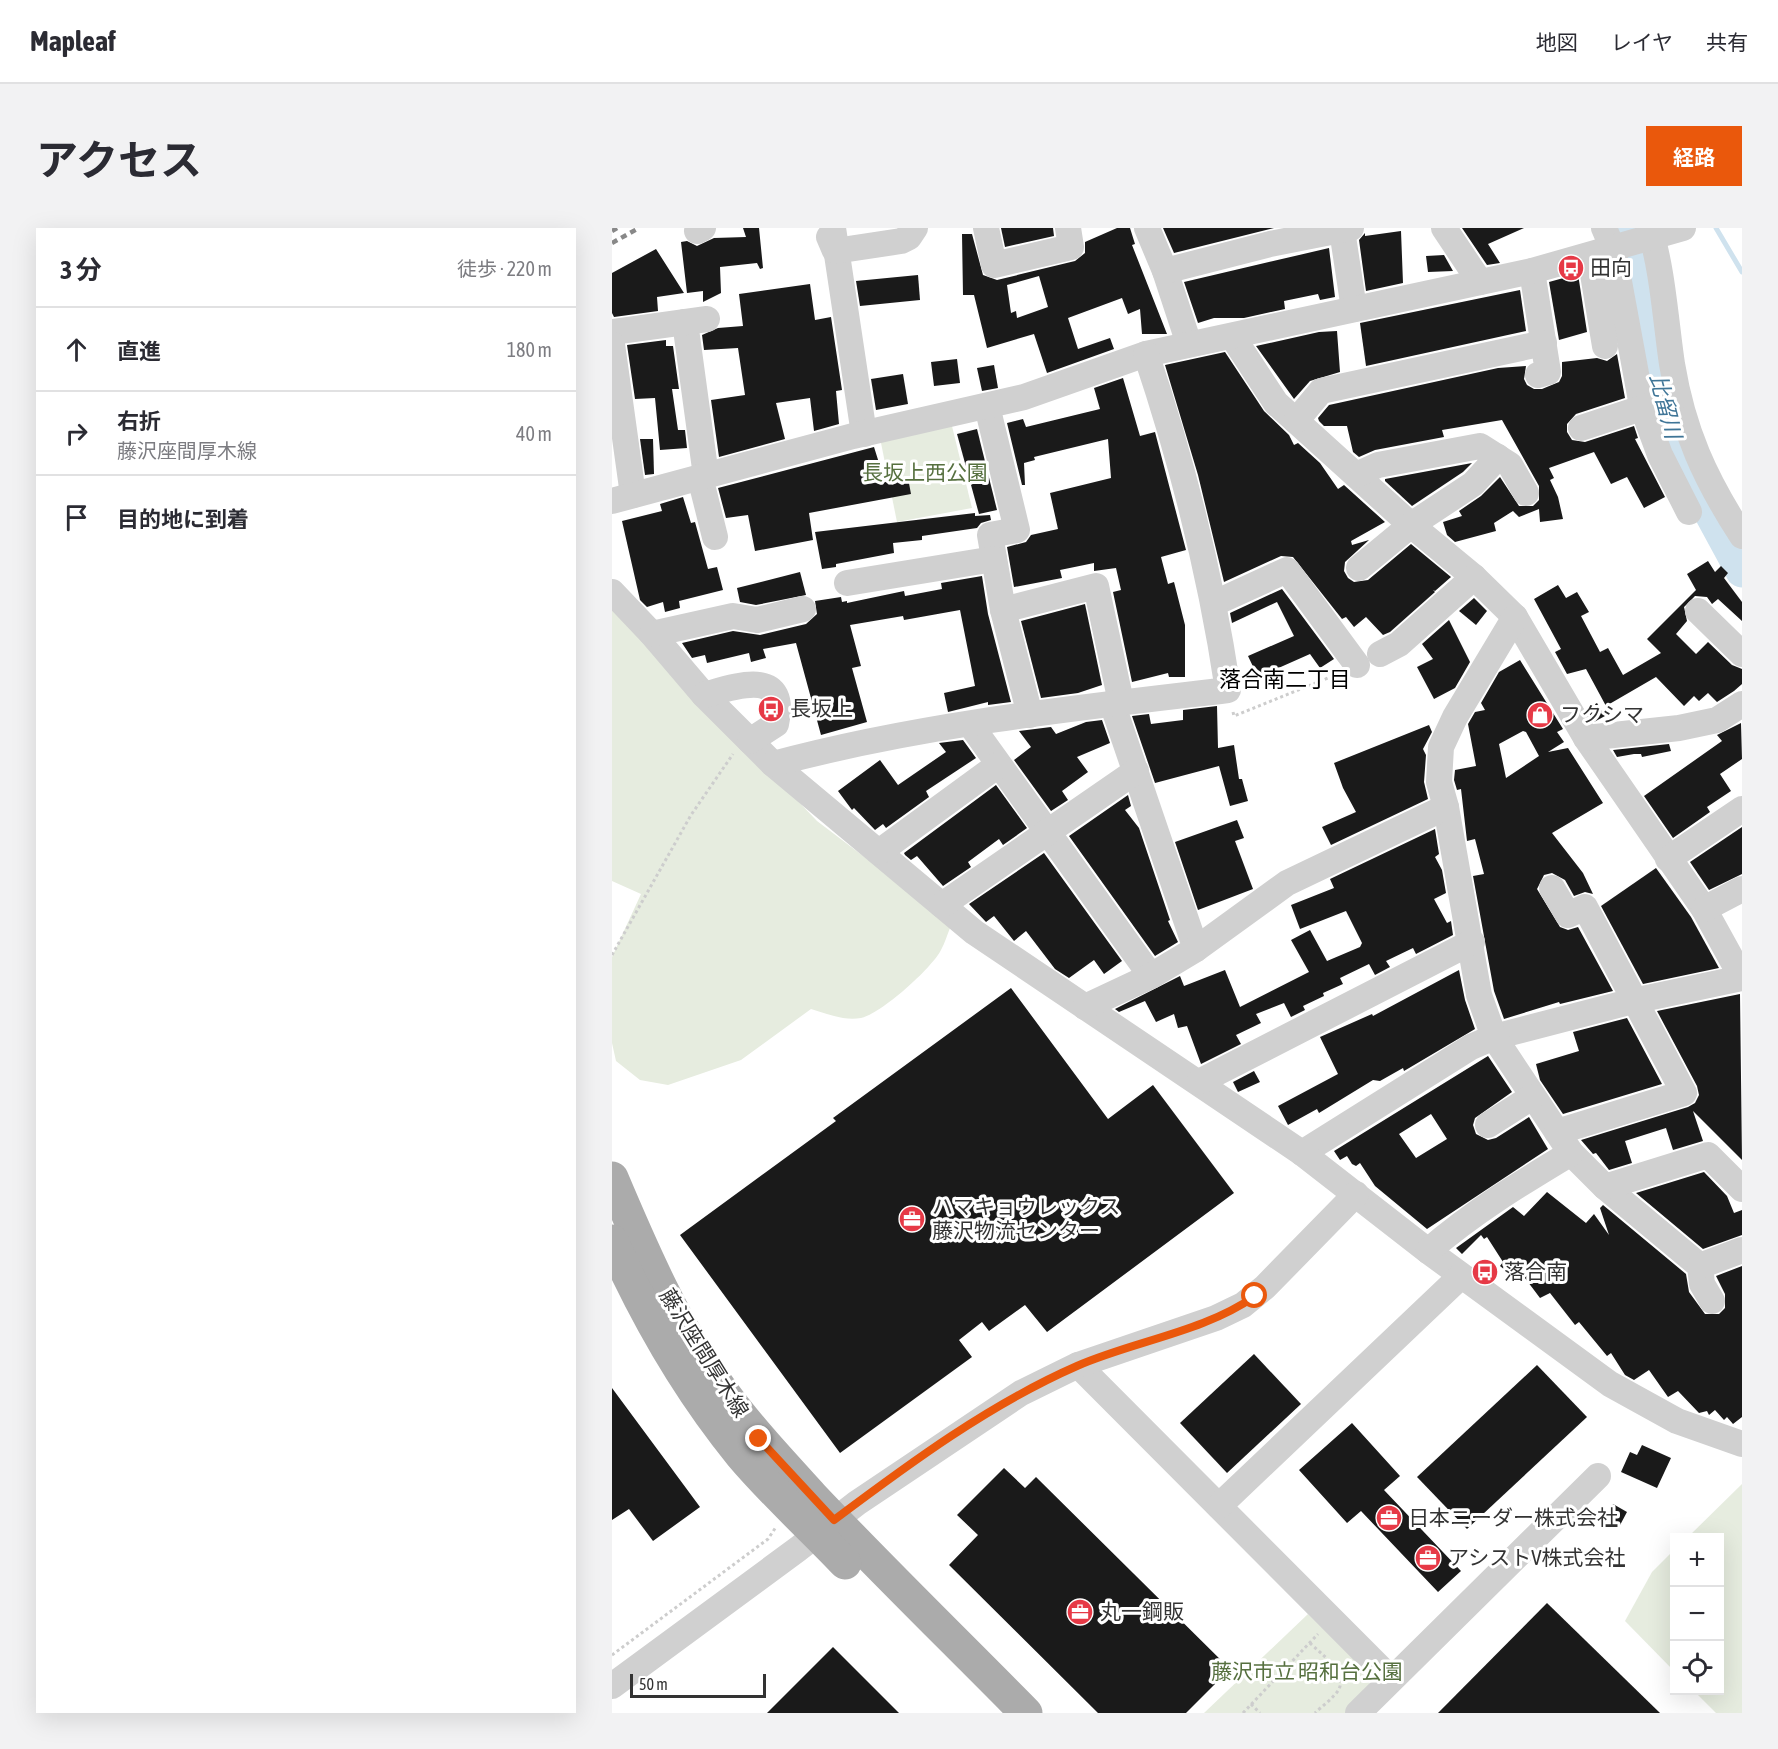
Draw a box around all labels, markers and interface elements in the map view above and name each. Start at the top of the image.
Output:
text: Mapleaf [30,25,116,57]
text: 地図 [1536,30,1578,54]
text: レイヤ [1611,30,1673,54]
text: 共有 [1706,30,1748,54]
button: 経路 [1646,126,1742,186]
text: アクセス [36,136,202,184]
bus stop icon: 田向 [1556,253,1586,283]
text: 3 分 [60,255,102,285]
place label: 田向 [1590,255,1632,279]
text: 徒歩 · 220 m [457,257,552,280]
icon: ahead [60,333,93,366]
text: 直進 [117,338,161,364]
text: 180 m [507,338,552,361]
water label: 比留川 [1645,371,1688,443]
text: 右折 [117,408,161,434]
icon: right [60,417,93,450]
text: 40 m [516,422,552,445]
text: 藤沢座間厚木線 [117,439,257,462]
park label: 長坂上西公園 [862,460,988,484]
icon: arrive [60,501,93,534]
text: 目的地に到着 [117,506,249,532]
district label: 落合南二丁目 [1219,666,1351,692]
bus stop icon: 長坂上 [756,694,786,724]
place label: 長坂上 [790,696,853,720]
shop icon: フクシマ [1525,700,1555,730]
place label: フクシマ [1560,702,1644,726]
place label: ハマキョウレックス 藤沢物流センター [932,1194,1120,1242]
office icon: ハマキョウレックス 藤沢物流センター [897,1204,927,1234]
bus stop icon: 落合南 [1470,1257,1500,1287]
place label: 落合南 [1504,1259,1567,1283]
route start [1241,1282,1267,1308]
street label: 藤沢座間厚木線 [656,1284,754,1421]
route end [745,1425,771,1451]
office icon: 日本ニーダー株式会社 [1374,1503,1404,1533]
place label: 日本ニーダー株式会社 [1408,1505,1618,1529]
map controls [1670,1533,1724,1695]
button: + [1670,1533,1724,1587]
office icon: アシストV株式会社 [1413,1543,1443,1573]
place label: アシストV株式会社 [1448,1545,1625,1569]
button: − [1670,1587,1724,1641]
office icon: 丸一鋼販 [1065,1597,1095,1627]
place label: 丸一鋼販 [1100,1599,1184,1623]
button: locate [1670,1641,1724,1695]
park label: 藤沢市立 昭和台公園 [1211,1659,1403,1683]
scale bar [630,1671,766,1698]
text: 50 m [639,1675,668,1693]

